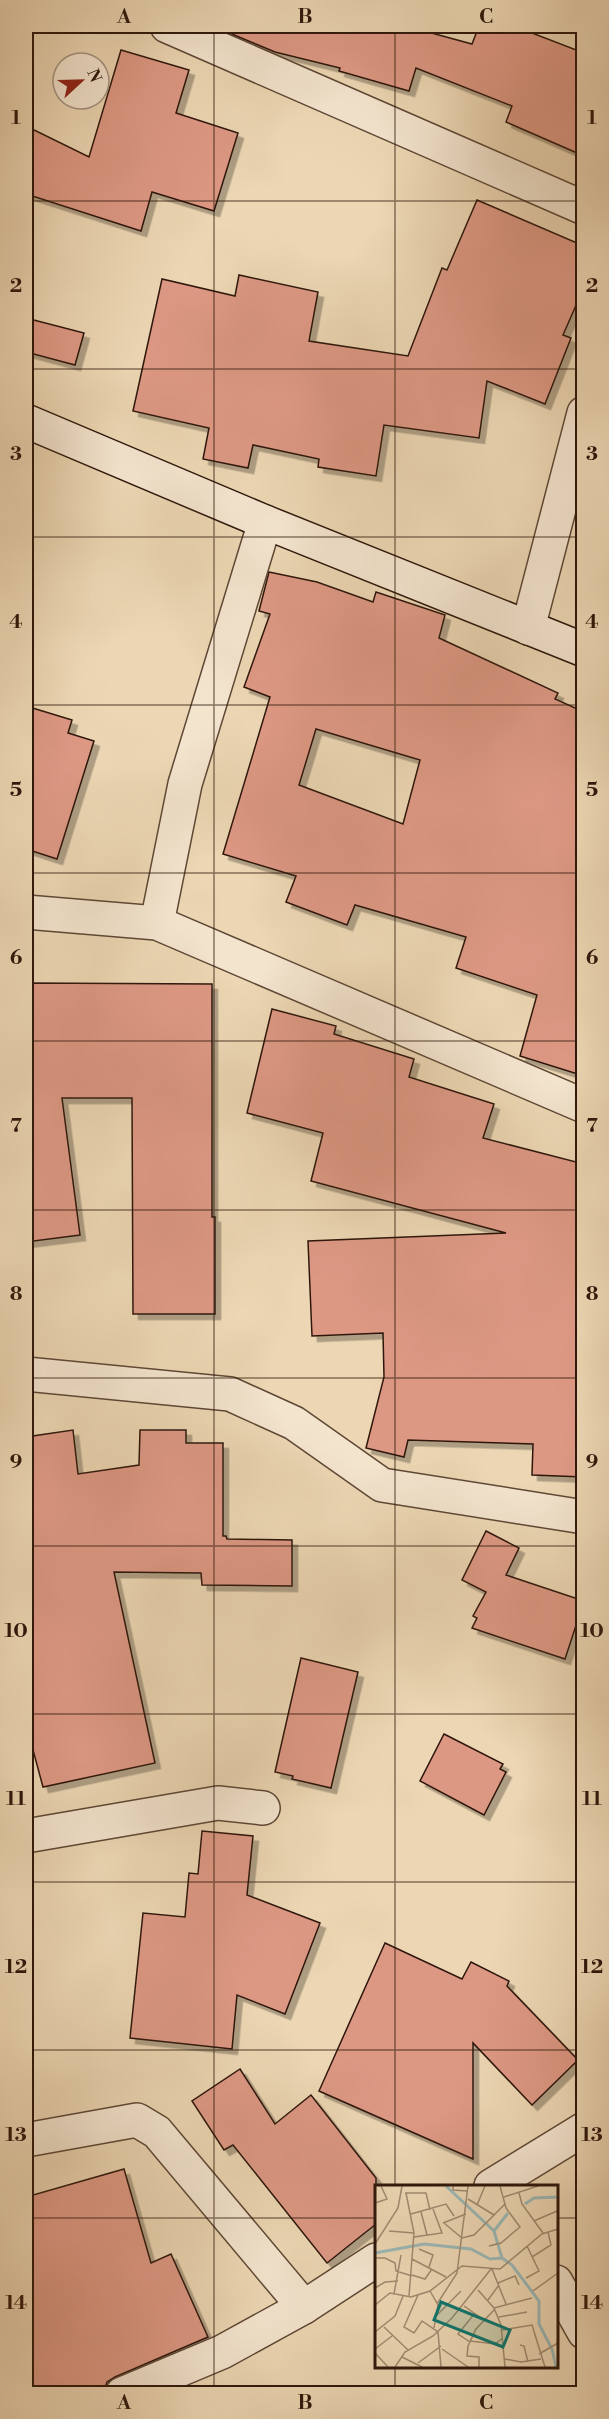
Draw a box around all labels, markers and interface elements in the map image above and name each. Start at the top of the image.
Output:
text: A [116,5,132,30]
text: B [297,5,313,30]
text: C [479,5,493,30]
north arrow [51,51,111,111]
text: N [82,66,106,86]
text: 1 [11,106,21,131]
text: 1 [587,106,597,131]
text: 2 [10,274,22,299]
text: 2 [586,274,598,299]
text: 3 [10,442,22,467]
text: 3 [586,442,598,467]
text: 4 [9,610,23,635]
text: 4 [585,610,599,635]
text: 5 [10,778,22,803]
text: 5 [586,778,598,803]
text: 6 [10,946,23,971]
text: 6 [586,946,599,971]
text: 7 [10,1114,22,1139]
text: 7 [586,1114,598,1139]
text: 8 [10,1282,23,1307]
text: 8 [586,1282,599,1307]
text: 9 [10,1450,22,1475]
text: 9 [586,1450,598,1475]
text: 10 [4,1619,28,1644]
text: 10 [580,1619,604,1644]
text: 11 [6,1787,26,1812]
text: 11 [582,1787,602,1812]
text: 12 [5,1955,27,1980]
text: 12 [581,1955,603,1980]
text: 13 [5,2123,27,2148]
text: 13 [581,2123,603,2148]
inset map [375,2185,558,2368]
text: 14 [5,2291,27,2316]
text: 14 [581,2291,603,2316]
text: A [116,2391,132,2416]
text: B [297,2391,313,2416]
text: C [479,2391,493,2416]

